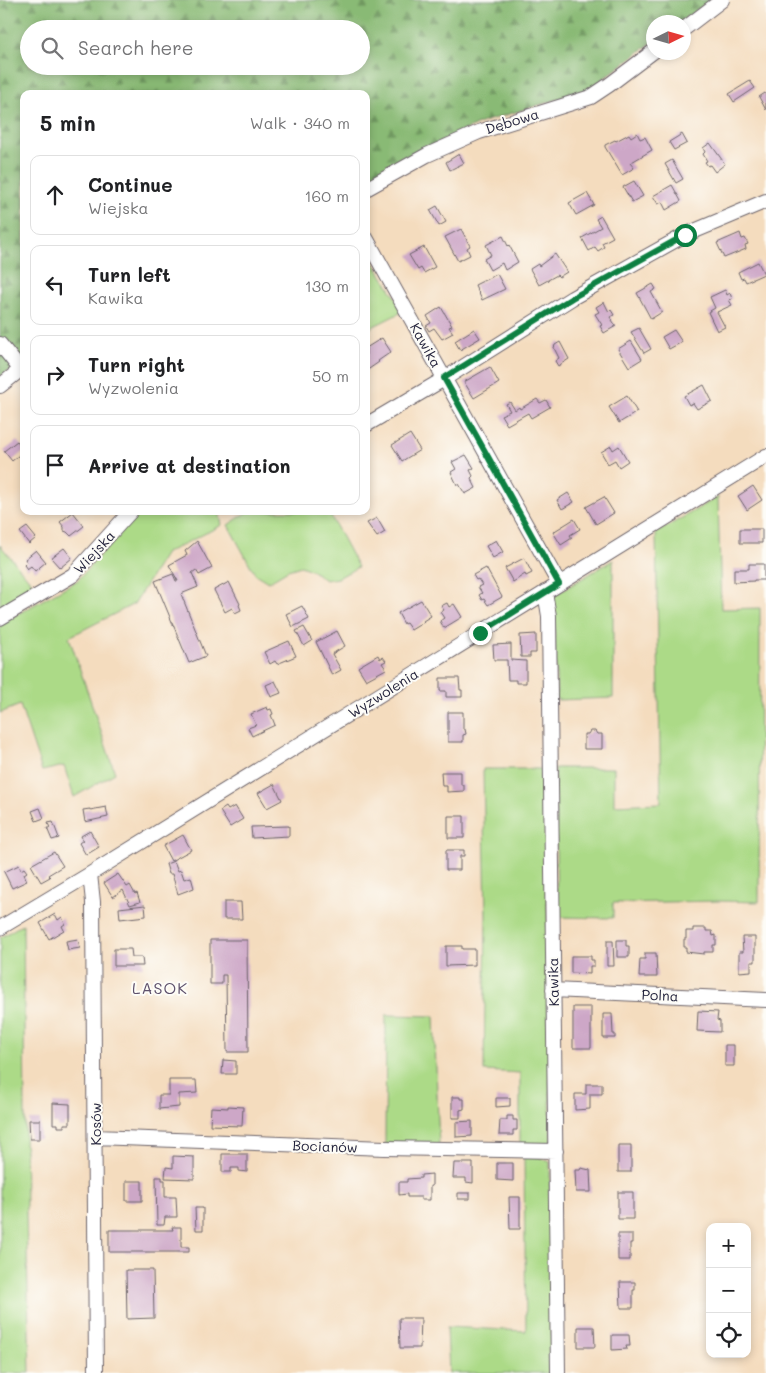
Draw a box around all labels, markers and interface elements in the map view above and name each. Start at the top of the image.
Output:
north arrow [646,15,691,60]
search box [20,20,370,75]
icon: search [38,34,66,62]
text: Search here [78,35,194,60]
street label: Dębowa [483,104,541,138]
text: 5 min [40,109,96,136]
text: Walk · 340 m [250,112,350,133]
text: Continue [88,172,173,197]
icon: ahead [41,181,69,209]
text: 160 m [304,185,349,206]
text: Wiejska [88,197,148,218]
route start [674,224,697,247]
text: Turn left [88,262,171,287]
icon: left [41,271,69,299]
text: 130 m [305,275,349,296]
text: Kawika [88,287,143,308]
street label: Kawika [406,319,446,371]
text: Turn right [88,352,185,377]
icon: right [41,361,69,389]
text: 50 m [312,365,349,386]
text: Wyzwolenia [88,377,179,398]
icon: arrive [41,451,69,479]
text: Arrive at destination [88,453,291,478]
street label: Wiejska [69,526,119,578]
route end [469,622,492,645]
street label: Wyzwolenia [344,664,422,722]
street label: Kawika [543,958,563,1006]
district label: LASOK [132,977,188,998]
street label: Polna [641,985,679,1005]
street label: Kosów [86,1103,105,1145]
street label: Bocianów [292,1135,358,1157]
map controls [706,1223,751,1358]
button: + [706,1223,751,1268]
button: − [706,1268,751,1313]
button: locate [706,1313,751,1358]

